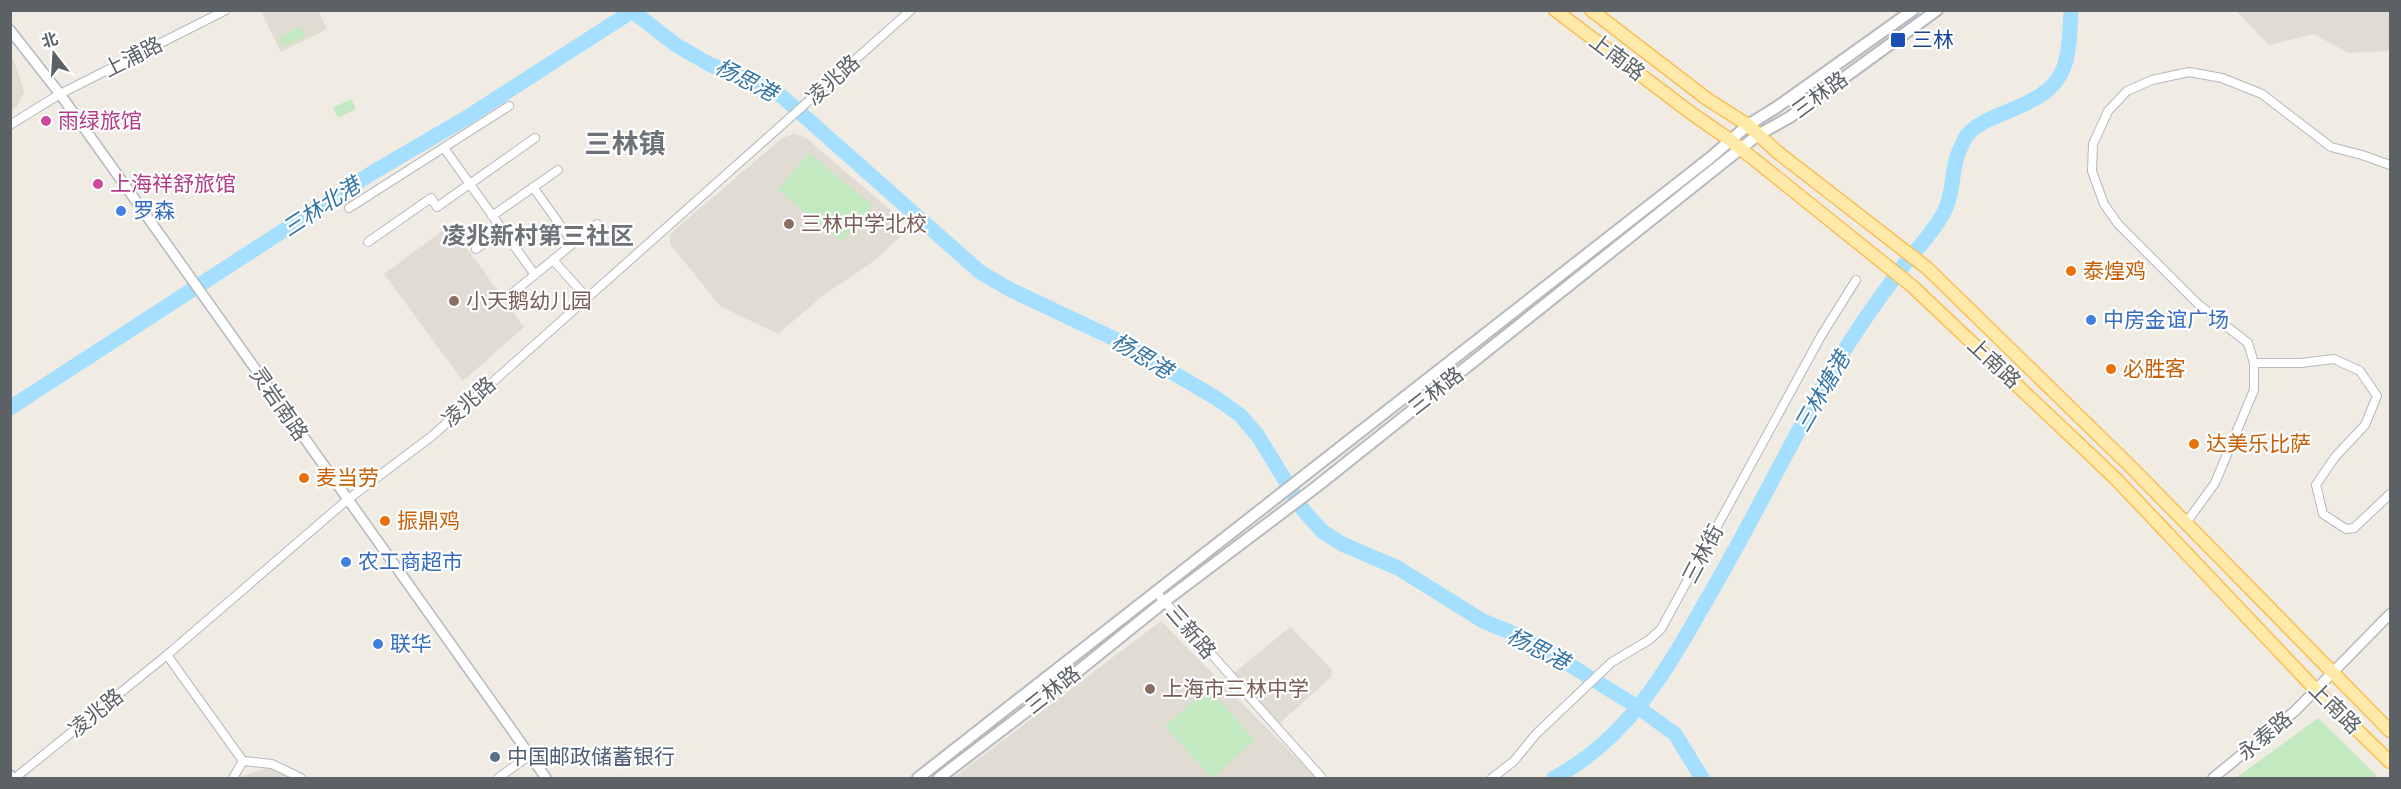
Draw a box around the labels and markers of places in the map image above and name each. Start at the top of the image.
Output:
place label: 三林 [1912,27,1954,53]
marker: 三林 [1889,31,1907,49]
place label: 雨绿旅馆 [58,108,142,134]
marker: 雨绿旅馆 [39,114,53,128]
place label: 上海祥舒旅馆 [110,171,236,197]
marker: 上海祥舒旅馆 [91,177,105,191]
place label: 罗森 [133,198,175,224]
marker: 罗森 [114,204,128,218]
place label: 三林中学北校 [801,211,927,237]
marker: 三林中学北校 [782,217,796,231]
place label: 泰煌鸡 [2083,258,2146,284]
marker: 泰煌鸡 [2064,264,2078,278]
place label: 小天鹅幼儿园 [466,288,592,314]
marker: 小天鹅幼儿园 [447,294,461,308]
place label: 中房金谊广场 [2103,307,2229,333]
marker: 中房金谊广场 [2084,313,2098,327]
place label: 必胜客 [2123,356,2186,382]
marker: 必胜客 [2104,362,2118,376]
place label: 达美乐比萨 [2206,431,2311,457]
marker: 达美乐比萨 [2187,437,2201,451]
place label: 麦当劳 [316,465,379,491]
marker: 麦当劳 [297,471,311,485]
place label: 振鼎鸡 [397,508,460,534]
marker: 振鼎鸡 [378,514,392,528]
place label: 农工商超市 [358,549,463,575]
marker: 农工商超市 [339,555,353,569]
place label: 联华 [390,631,432,657]
marker: 联华 [371,637,385,651]
place label: 上海市三林中学 [1162,676,1309,702]
marker: 上海市三林中学 [1143,682,1157,696]
place label: 中国邮政储蓄银行 [507,744,675,770]
marker: 中国邮政储蓄银行 [488,750,502,764]

